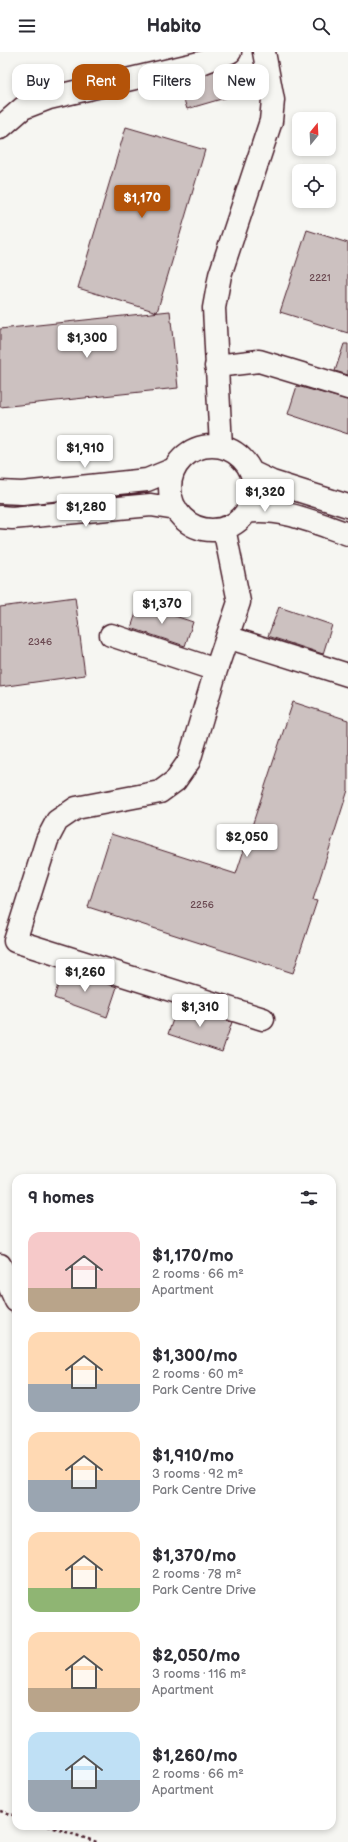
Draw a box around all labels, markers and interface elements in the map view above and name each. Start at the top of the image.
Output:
icon: menu [16,15,38,37]
icon: search [310,15,332,37]
text: Habito [147,16,201,37]
chip: Buy [12,64,64,100]
chip: Rent [72,64,130,100]
chip: Filters [138,64,205,100]
chip: New [213,64,269,100]
north arrow [292,112,336,156]
map controls [292,112,336,208]
button: locate [292,164,336,208]
pin: $1,170 [109,185,175,219]
text: $1,170 [123,190,161,206]
house number: 2221 [309,272,331,284]
pin: $1,300 [54,325,120,359]
text: $1,300 [67,330,107,346]
pin: $1,910 [52,435,118,469]
text: $1,910 [66,440,104,456]
pin: $1,320 [232,479,298,513]
text: $1,320 [245,484,285,500]
pin: $1,280 [53,494,119,528]
text: $1,280 [66,499,106,515]
pin: $1,370 [129,591,195,625]
text: $1,370 [142,596,182,612]
house number: 2346 [28,636,52,648]
pin: $2,050 [214,824,280,858]
text: $2,050 [226,829,268,845]
house number: 2256 [190,899,214,911]
pin: $1,260 [52,959,118,993]
text: $1,260 [65,964,105,980]
pin: $1,310 [167,994,233,1028]
text: $1,310 [181,999,219,1015]
icon: filters [298,1187,320,1209]
text: 9 homes [28,1188,94,1208]
text: $1,170/mo [152,1246,233,1266]
icon: home [60,1248,108,1296]
text: 2 rooms · 66 m² [152,1266,244,1282]
text: Apartment [152,1282,213,1298]
text: $1,300/mo [152,1346,237,1366]
icon: home [60,1348,108,1396]
text: 2 rooms · 60 m² [152,1366,244,1382]
text: Park Centre Drive [152,1382,256,1398]
text: $1,910/mo [152,1446,234,1466]
icon: home [60,1448,108,1496]
text: 3 rooms · 92 m² [152,1466,243,1482]
text: Park Centre Drive [152,1482,256,1498]
text: $1,370/mo [152,1546,236,1566]
icon: home [60,1548,108,1596]
text: 2 rooms · 78 m² [152,1566,242,1582]
text: Park Centre Drive [152,1582,256,1598]
text: $2,050/mo [152,1646,240,1666]
icon: home [60,1648,108,1696]
text: 3 rooms · 116 m² [152,1666,246,1682]
text: Apartment [152,1682,213,1698]
text: $1,260/mo [152,1746,237,1766]
icon: home [60,1748,108,1796]
text: 2 rooms · 66 m² [152,1766,244,1782]
text: Apartment [152,1782,213,1798]

